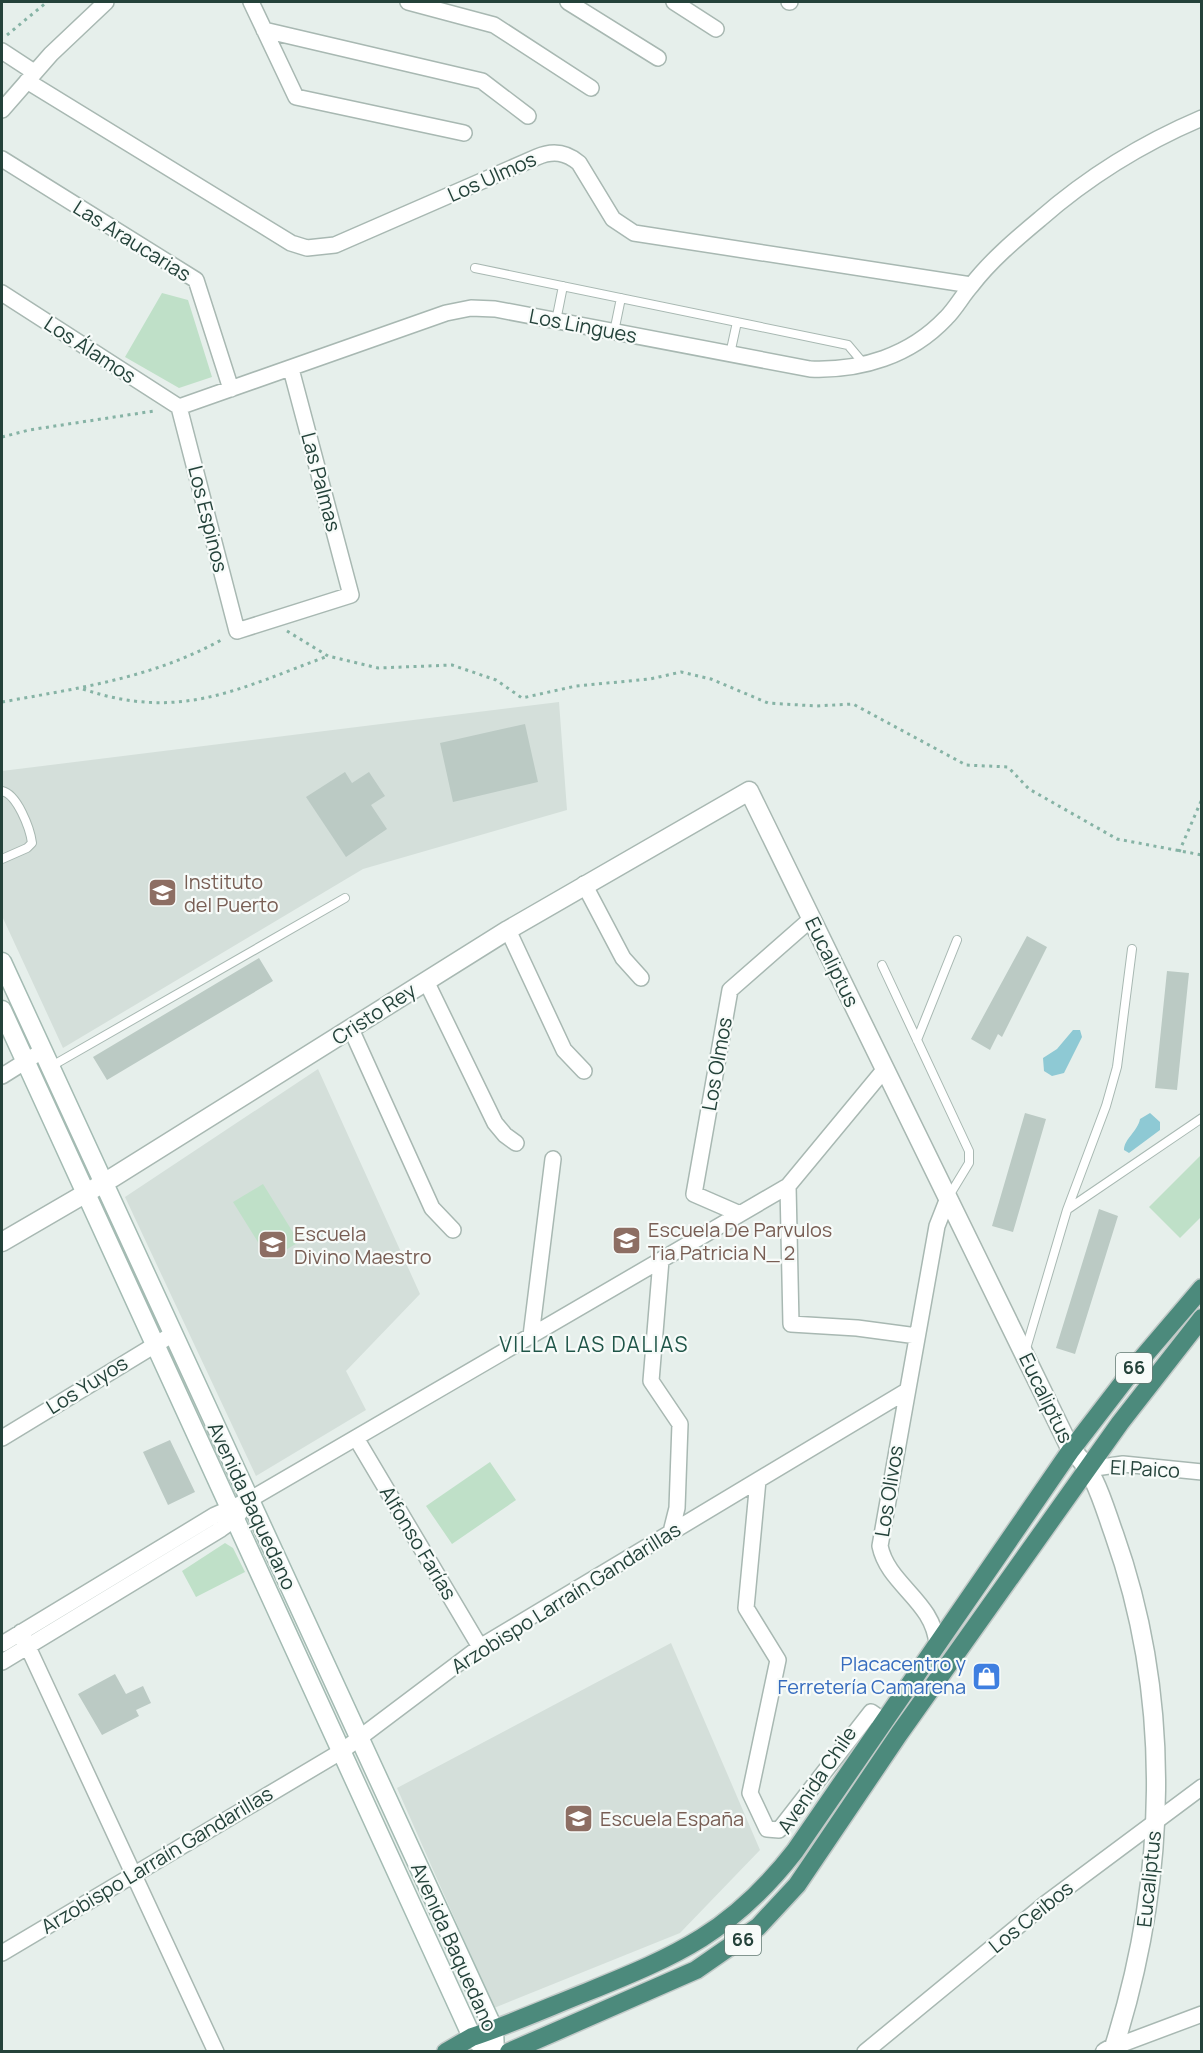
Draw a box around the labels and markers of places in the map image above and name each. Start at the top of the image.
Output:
place label: Instituto del Puerto [184,868,279,918]
school or university icon: Instituto del Puerto [147,877,179,909]
place label: Escuela De Parvulos Tia Patricia N_ 2 [648,1216,832,1266]
place label: Escuela Divino Maestro [294,1220,432,1270]
school or university icon: Escuela De Parvulos Tia Patricia N_ 2 [611,1225,643,1257]
school or university icon: Escuela Divino Maestro [257,1229,289,1261]
place label: Placacentro y Ferretería Camarena [777,1650,966,1700]
shop icon: Placacentro y Ferretería Camarena [971,1660,1003,1692]
school or university icon: Escuela España [563,1803,595,1835]
place label: Escuela España [600,1805,744,1832]

